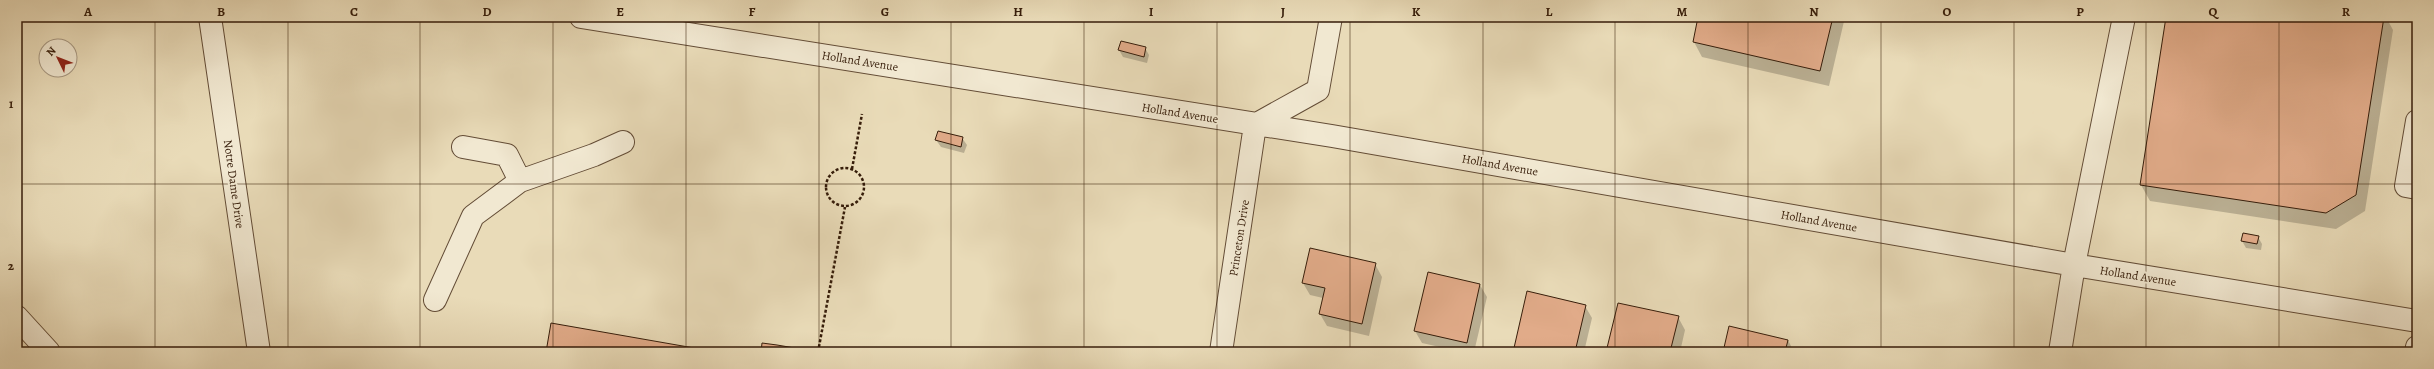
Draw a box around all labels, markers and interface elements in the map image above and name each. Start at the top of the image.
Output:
text: A [83,3,93,20]
text: B [217,3,225,20]
text: C [350,3,358,20]
text: D [482,3,492,20]
text: E [616,3,624,20]
text: F [749,3,756,20]
text: G [881,3,889,20]
text: H [1013,3,1023,20]
text: I [1149,3,1154,20]
text: J [1281,3,1285,20]
text: K [1412,3,1421,20]
text: L [1546,3,1553,20]
text: M [1677,3,1688,20]
text: N [1809,3,1819,20]
text: O [1943,3,1952,20]
text: P [2076,3,2084,20]
text: Q [2209,3,2220,20]
text: R [2342,3,2351,20]
north arrow [38,38,78,78]
text: N [43,43,59,60]
street label: Holland Avenue [821,47,899,75]
text: 1 [9,95,14,112]
street label: Holland Avenue [1141,99,1219,127]
street label: Notre Dame Drive [220,139,248,229]
street label: Holland Avenue [1461,150,1539,180]
street label: Princeton Drive [1225,199,1253,277]
street label: Holland Avenue [1780,206,1858,236]
text: 2 [8,257,15,274]
street label: Holland Avenue [2099,262,2177,290]

